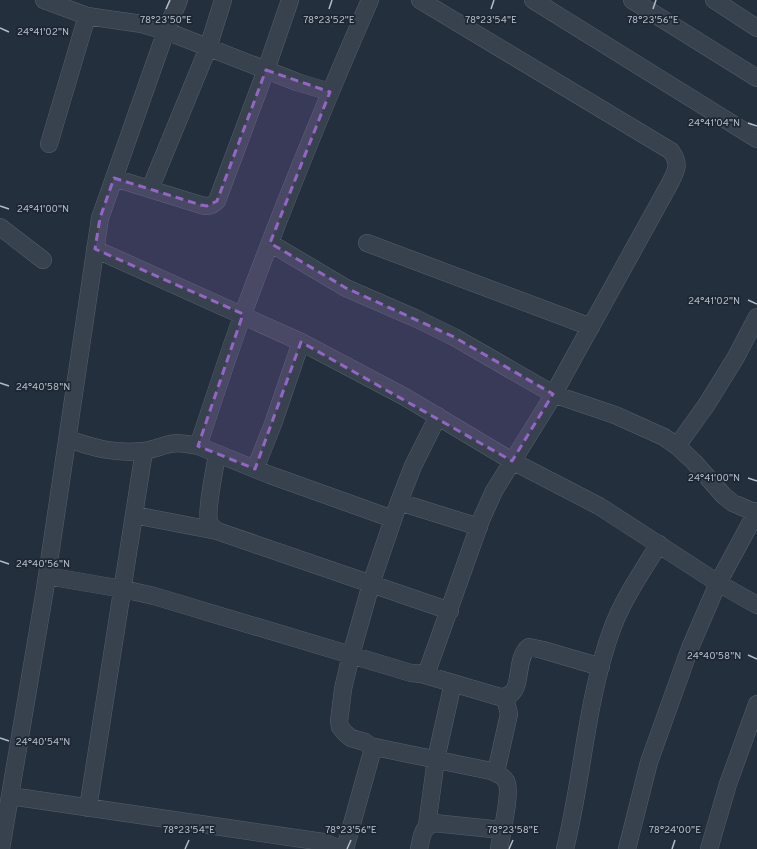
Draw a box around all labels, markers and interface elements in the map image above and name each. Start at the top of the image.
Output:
text: 78°23'50"E [140,14,192,27]
text: 78°23'52"E [303,14,355,27]
text: 78°23'54"E [465,14,517,27]
text: 78°23'56"E [627,14,679,27]
text: 24°41'02"N [17,26,69,39]
text: 24°41'04"N [688,117,740,130]
text: 24°41'00"N [17,203,69,216]
text: 24°41'02"N [688,295,740,308]
text: 24°40'58"N [16,381,70,394]
text: 24°41'00"N [688,472,740,485]
text: 24°40'56"N [16,558,70,571]
text: 24°40'58"N [687,650,741,663]
text: 24°40'54"N [16,736,70,749]
text: 78°23'54"E [163,824,215,837]
text: 78°23'56"E [325,824,377,837]
text: 78°23'58"E [487,824,539,837]
text: 78°24'00"E [649,824,701,837]

